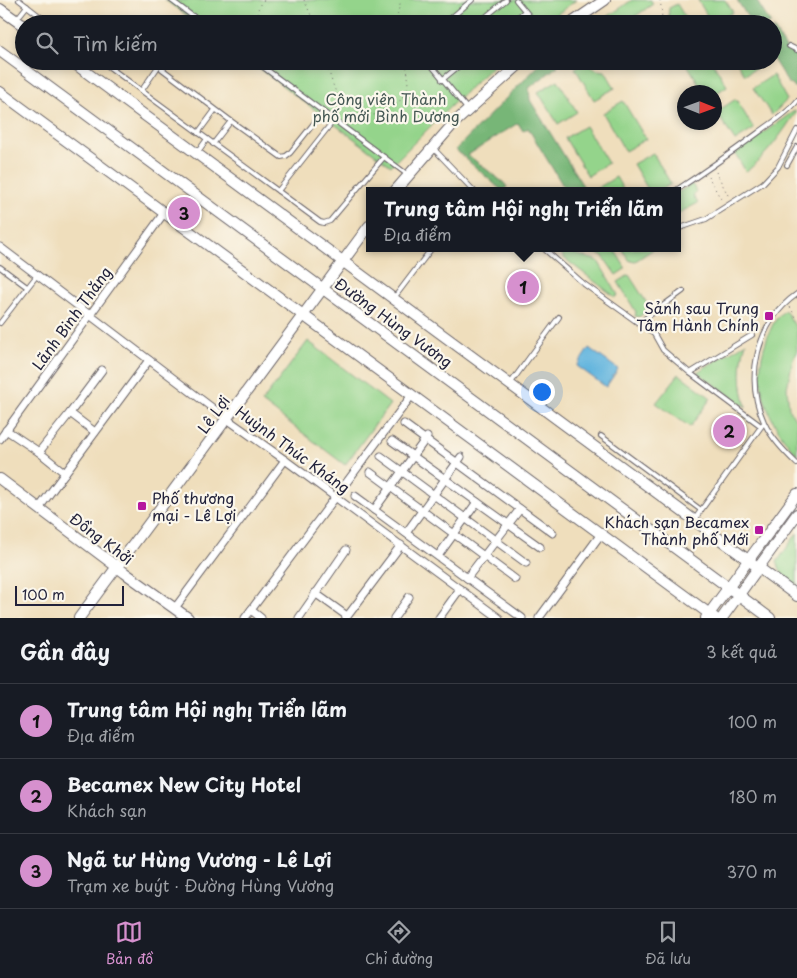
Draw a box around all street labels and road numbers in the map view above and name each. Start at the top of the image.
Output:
street label: Lãnh Binh Thăng [26,262,116,374]
street label: Đường Hùng Vương [330,271,458,373]
street label: Lê Lợi [191,390,235,438]
street label: Huỳnh Thúc Kháng [231,400,355,498]
street label: Đồng Khởi [65,506,139,570]

